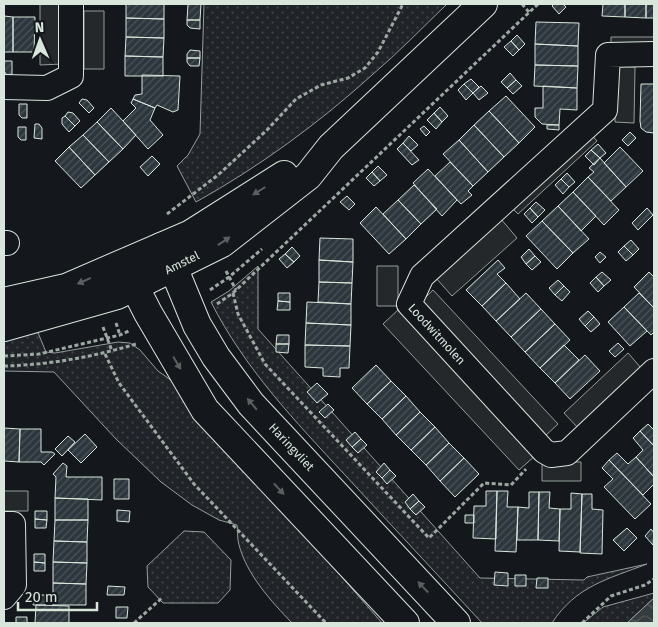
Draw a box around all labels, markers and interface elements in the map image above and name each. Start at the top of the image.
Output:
north arrow [15,15,65,65]
text: N [35,19,45,36]
one-way arrow [252,186,266,195]
one-way arrow [218,236,231,246]
street label: Amstel [162,248,202,277]
one-way arrow [77,277,91,285]
street label: Loodwitmolen [405,301,468,367]
one-way arrow [172,357,181,370]
one-way arrow [247,398,258,411]
street label: Haringvliet [266,421,317,474]
one-way arrow [273,483,285,495]
scale bar [18,580,96,612]
one-way arrow [417,582,429,594]
text: 20 m [25,588,58,606]

